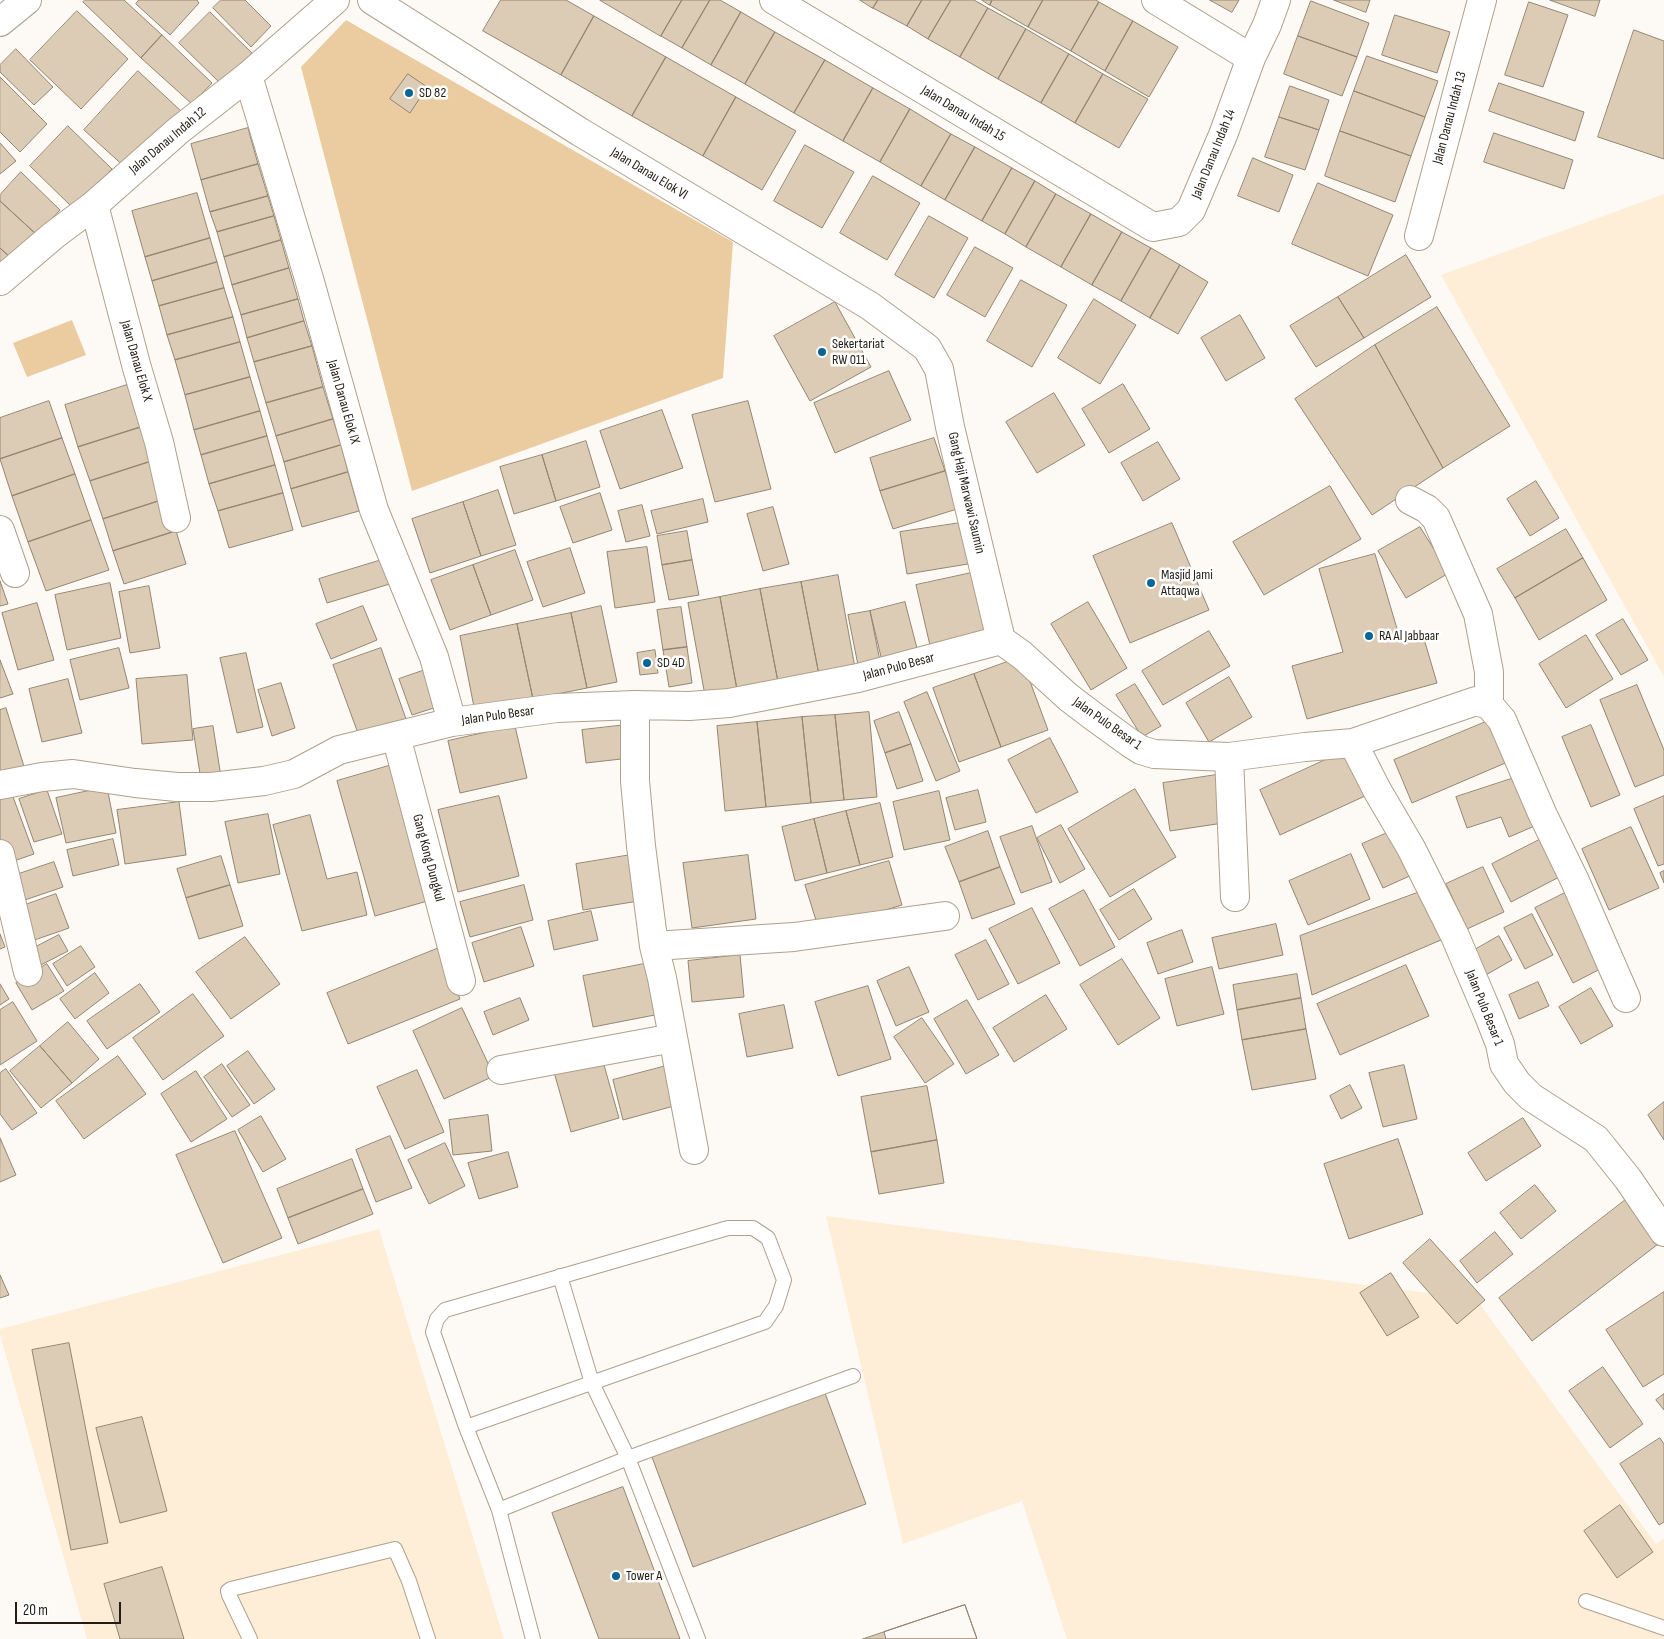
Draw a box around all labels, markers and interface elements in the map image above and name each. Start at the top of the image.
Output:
street label: Jalan Danau Indah 13 [1430,70,1470,166]
street label: Jalan Danau Indah 15 [918,82,1008,146]
place label: SD 82 [419,85,446,101]
marker: SD 82 [403,87,415,99]
street label: Jalan Danau Indah 12 [126,104,210,178]
street label: Jalan Danau Indah 14 [1188,107,1240,201]
street label: Jalan Danau Elok VI [607,144,691,204]
street label: Jalan Danau Elok X [116,318,156,404]
place label: Sekertariat RW 011 [832,336,884,368]
marker: Sekertariat RW 011 [816,346,828,358]
street label: Jalan Danau Elok IX [323,358,363,446]
street label: Gang Haji Marwawi Saumin [944,431,988,555]
place label: Masjid Jami Attaqwa [1161,567,1213,600]
marker: Masjid Jami Attaqwa [1145,577,1157,589]
place label: RA Al Jabbaar [1379,628,1439,644]
marker: RA Al Jabbaar [1363,630,1375,642]
street label: Jalan Pulo Besar [862,649,936,685]
place label: SD 4D [657,655,685,671]
marker: SD 4D [641,657,653,669]
street label: Jalan Pulo Besar 1 [1069,694,1145,754]
street label: Jalan Pulo Besar [461,703,535,729]
street label: Gang Kong Dungkul [408,812,448,904]
street label: Jalan Pulo Besar 1 [1461,968,1507,1048]
place label: Tower A [626,1568,662,1584]
marker: Tower A [610,1570,622,1582]
scale bar [18,1592,124,1624]
text: 20 m [23,1601,48,1620]

